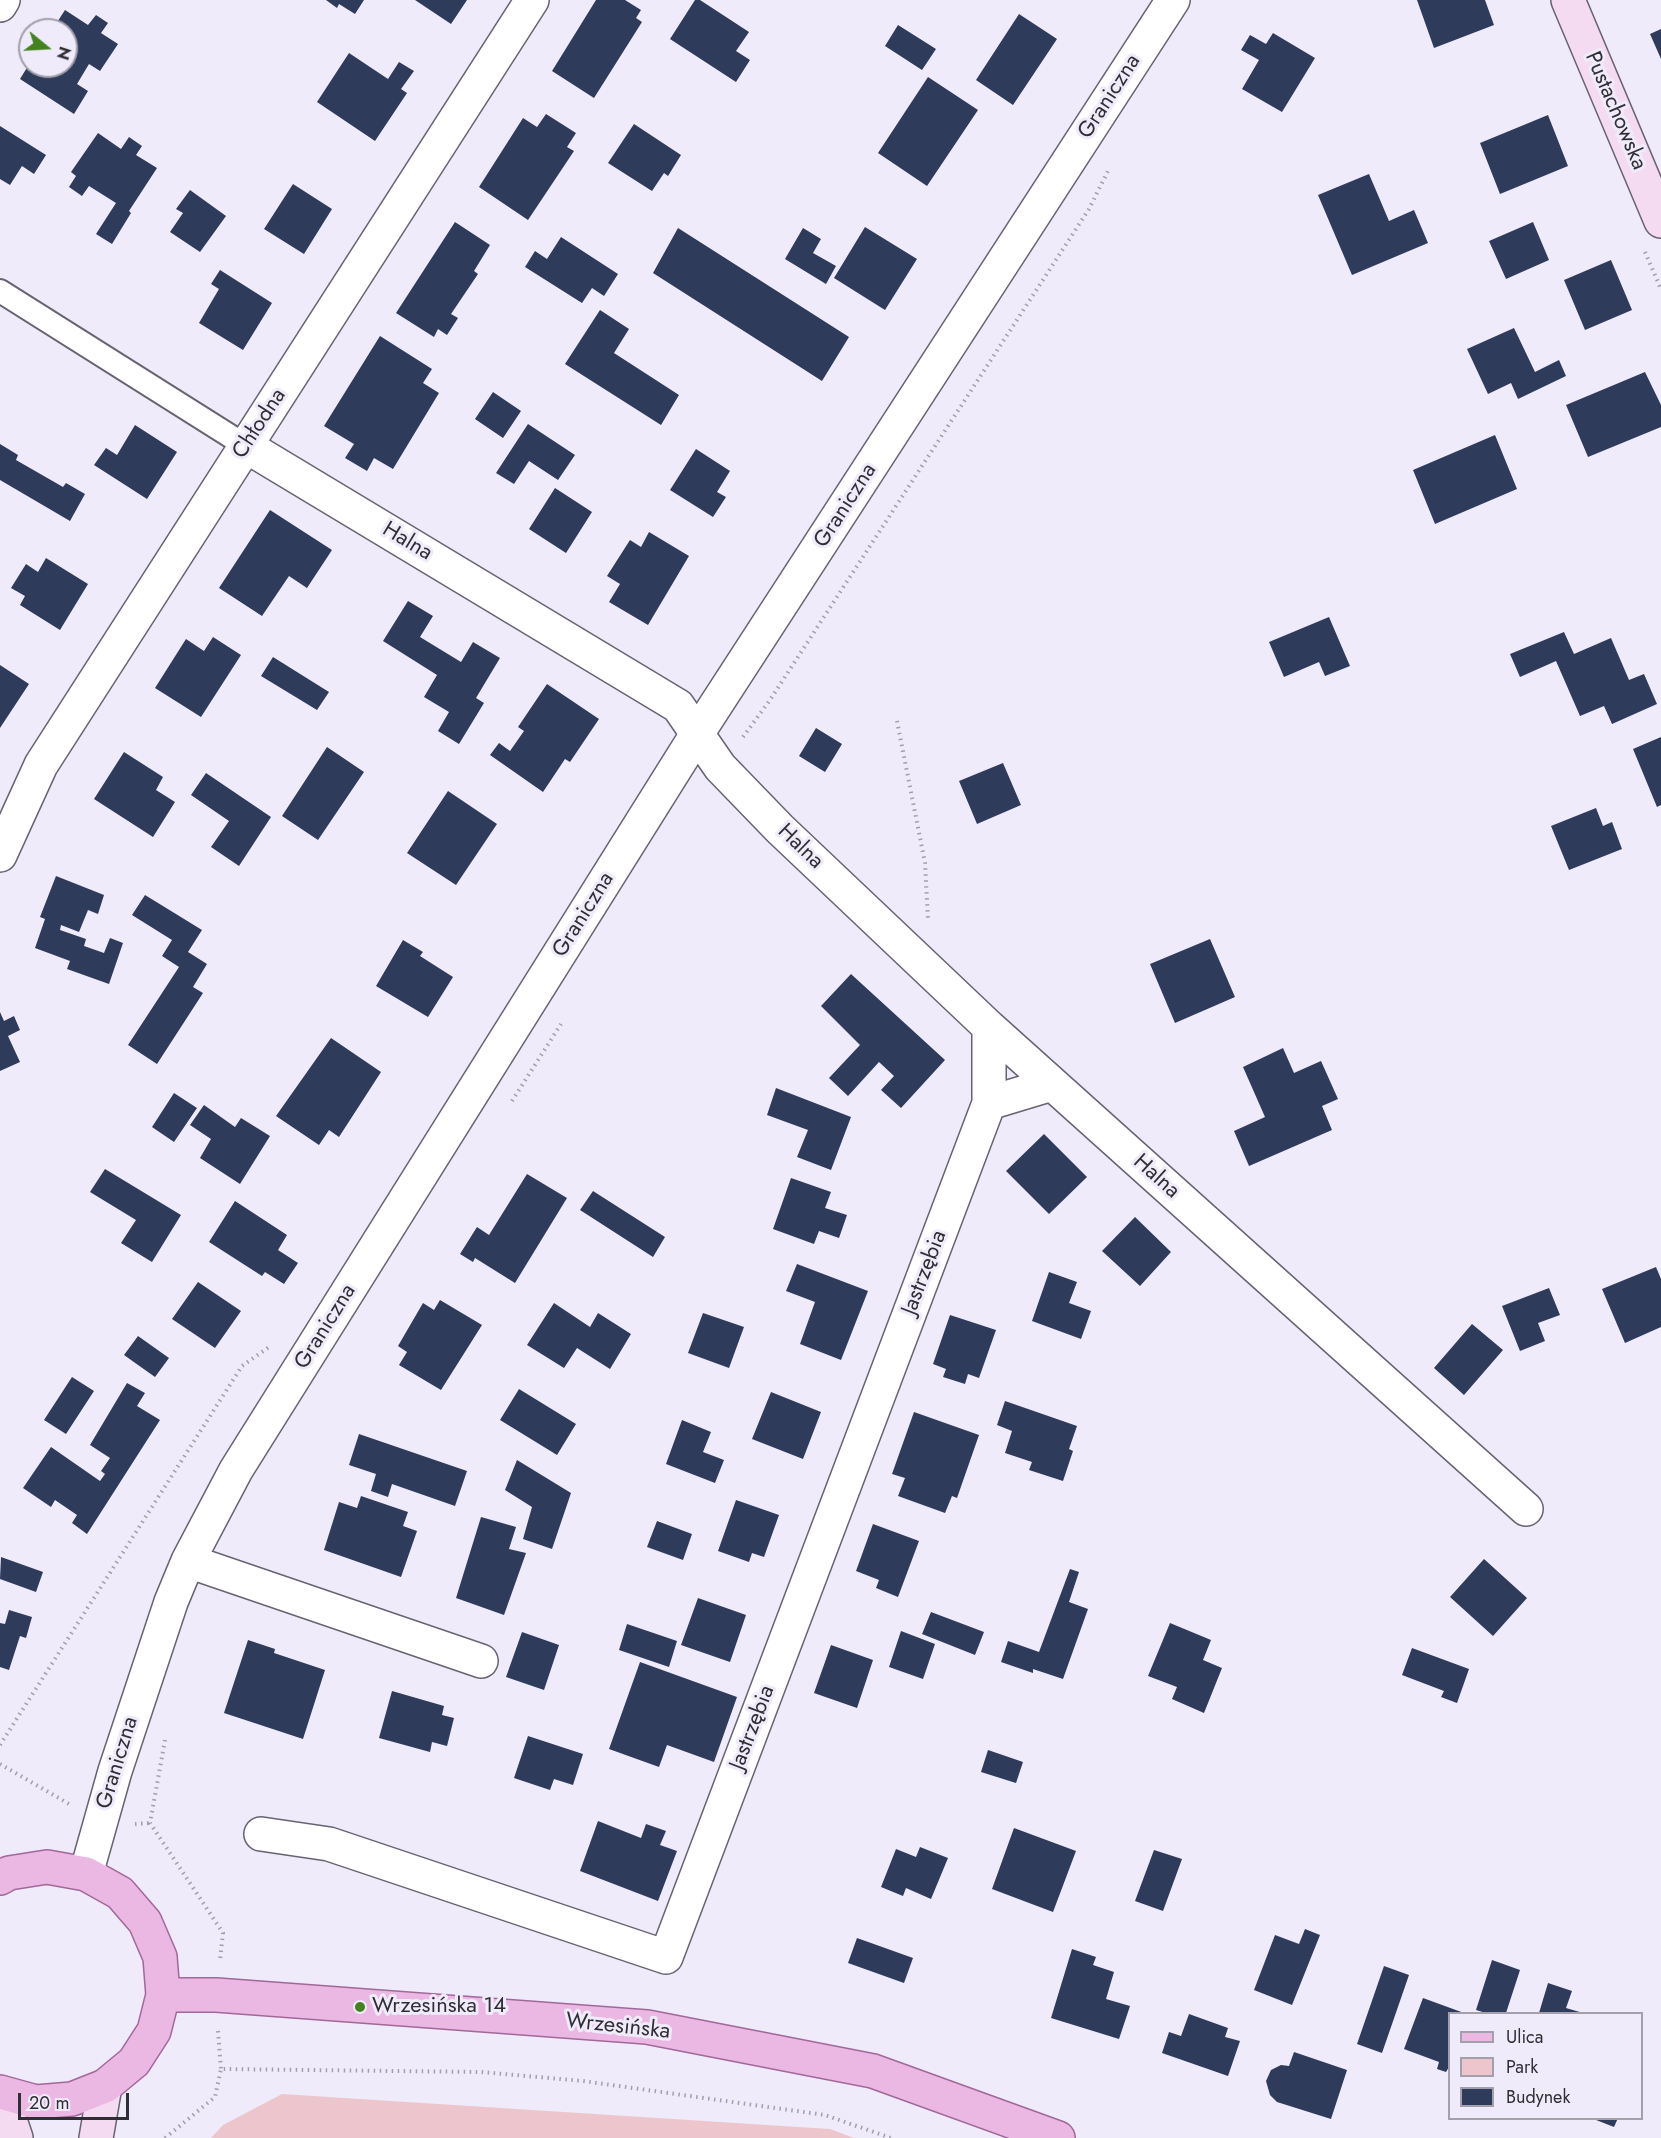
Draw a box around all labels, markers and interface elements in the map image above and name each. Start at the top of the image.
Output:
north arrow [18,18,78,78]
text: N [51,43,77,63]
street label: Pustachowska [1578,48,1652,174]
street label: Graniczna [1073,50,1147,144]
street label: Chłodna [228,384,292,464]
street label: Graniczna [809,459,883,553]
street label: Halna [377,517,437,567]
street label: Halna [772,819,828,875]
street label: Graniczna [548,868,620,962]
street label: Halna [1127,1149,1185,1205]
street label: Jastrzębia [897,1227,953,1319]
street label: Graniczna [290,1280,362,1374]
street label: Jastrzębia [725,1682,781,1774]
street label: Graniczna [91,1714,145,1812]
place label: Wrzesińska 14 [372,1994,506,2020]
marker: Wrzesińska 14 [353,2000,367,2014]
street label: Wrzesińska [564,2008,672,2046]
legend [1448,2012,1643,2120]
text: Ulica [1506,2024,1543,2050]
text: Park [1506,2054,1538,2080]
scale bar [21,2081,132,2119]
text: Budynek [1506,2084,1570,2110]
text: 20 m [29,2090,69,2116]

